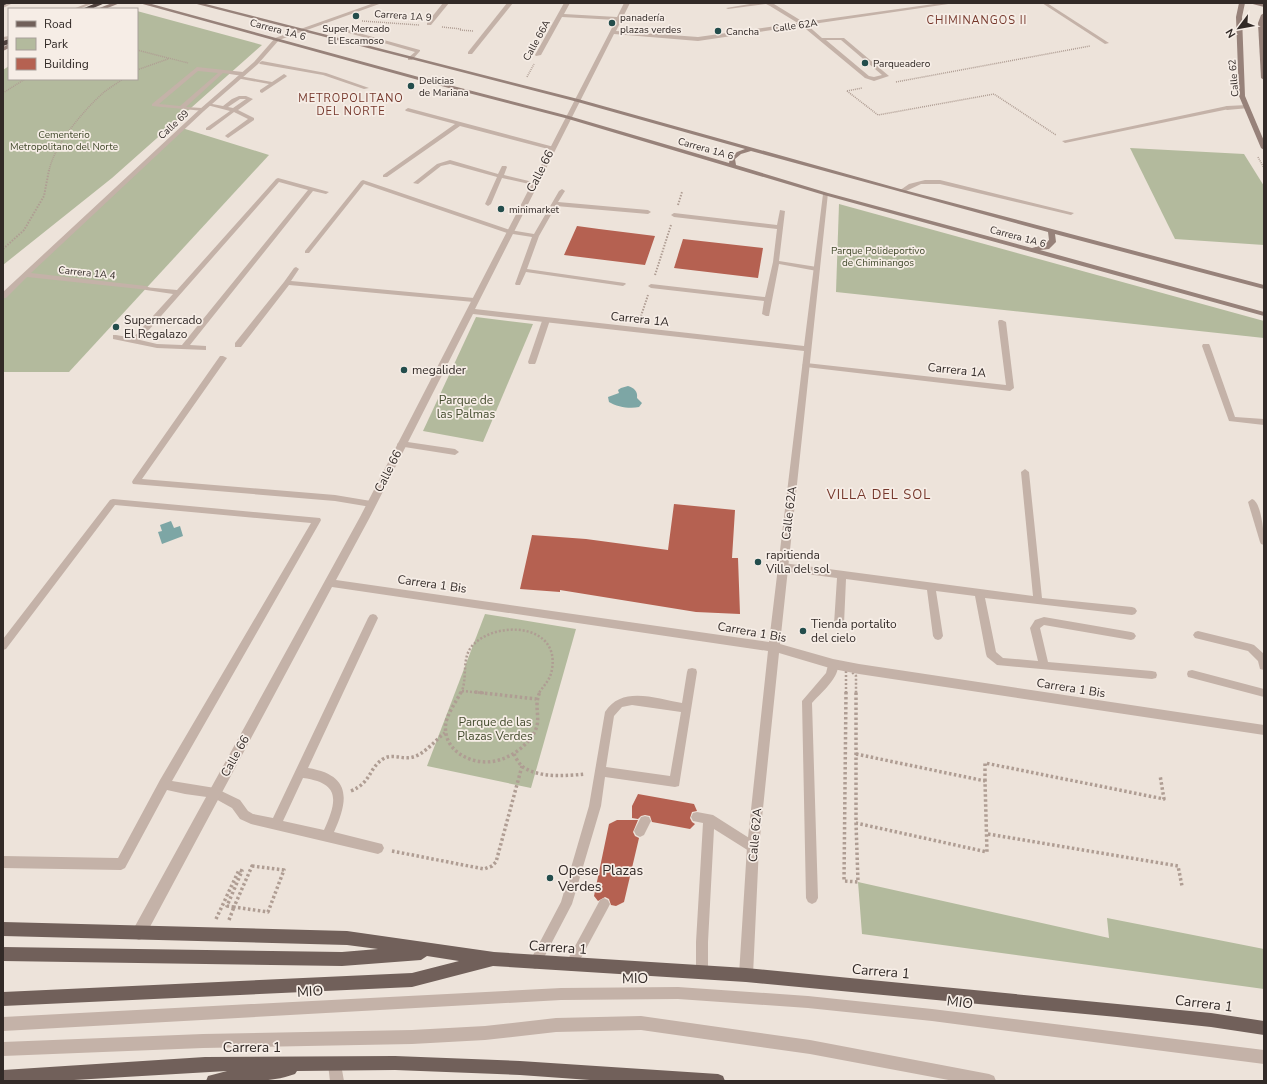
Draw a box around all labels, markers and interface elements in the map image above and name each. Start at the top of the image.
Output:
street label: Carrera 1A 9 [374,7,432,25]
legend [8,8,138,80]
north arrow [1219,8,1259,48]
marker: Super Mercado El Escamoso [351,11,361,21]
place label: panadería plazas verdes [620,11,681,37]
district label: CHIMINANGOS II [927,13,1027,28]
text: Road [44,16,72,32]
street label: Carrera 1A 6 [248,16,307,44]
street label: Calle 62A [772,16,819,36]
street label: Calle 66A [520,17,554,64]
marker: panadería plazas verdes [607,18,617,28]
place label: Super Mercado El Escamoso [322,22,390,48]
place label: Cancha [726,25,759,39]
marker: Cancha [713,26,723,36]
text: N [1222,26,1239,41]
text: Park [44,36,69,52]
text: Building [44,56,89,72]
place label: Parqueadero [873,57,931,71]
marker: Parqueadero [860,58,870,68]
street label: Calle 62 [1225,59,1243,97]
place label: Delicias de Mariana [419,74,469,100]
marker: Delicias de Mariana [406,81,416,91]
district label: METROPOLITANO DEL NORTE [298,91,404,119]
street label: Calle 69 [155,107,192,143]
park label: Cementerio Metropolitano del Norte [10,128,118,154]
street label: Carrera 1A 6 [676,134,735,164]
street label: Calle 66 [523,147,557,195]
place label: minimarket [509,203,560,217]
marker: minimarket [496,204,506,214]
street label: Carrera 1A 6 [988,223,1047,251]
park label: Parque Polideportivo de Chiminangos [831,244,925,270]
street label: Carrera 1A 4 [58,263,116,283]
street label: Carrera 1A [610,308,670,330]
place label: Supermercado El Regalazo [124,312,203,342]
marker: Supermercado El Regalazo [111,322,121,332]
street label: Carrera 1A [927,359,987,381]
place label: megalider [412,362,467,378]
marker: megalider [399,365,409,375]
park label: Parque de las Palmas [437,392,495,422]
street label: Calle 66 [371,447,405,495]
street label: Calle 62A [778,485,800,541]
district label: VILLA DEL SOL [826,486,931,504]
place label: rapitienda Villa del sol [765,547,830,577]
marker: rapitienda Villa del sol [753,557,763,567]
street label: Carrera 1 Bis [396,571,468,597]
place label: Tienda portalito del cielo [811,616,897,646]
street label: Carrera 1 Bis [716,618,788,646]
marker: Tienda portalito del cielo [798,626,808,636]
street label: Carrera 1 Bis [1035,675,1107,701]
park label: Parque de las Plazas Verdes [457,714,533,744]
street label: Calle 66 [217,732,253,780]
street label: Calle 62A [745,807,765,863]
place label: Opese Plazas Verdes [557,861,643,896]
marker: Opese Plazas Verdes [545,873,555,883]
street label: Carrera 1 [528,936,588,959]
street label: Carrera 1 [851,959,911,984]
street label: MIO [622,969,648,988]
street label: MIO [296,981,324,1002]
street label: MIO [946,991,974,1014]
street label: Carrera 1 [1174,991,1234,1016]
street label: Carrera 1 [223,1038,281,1057]

